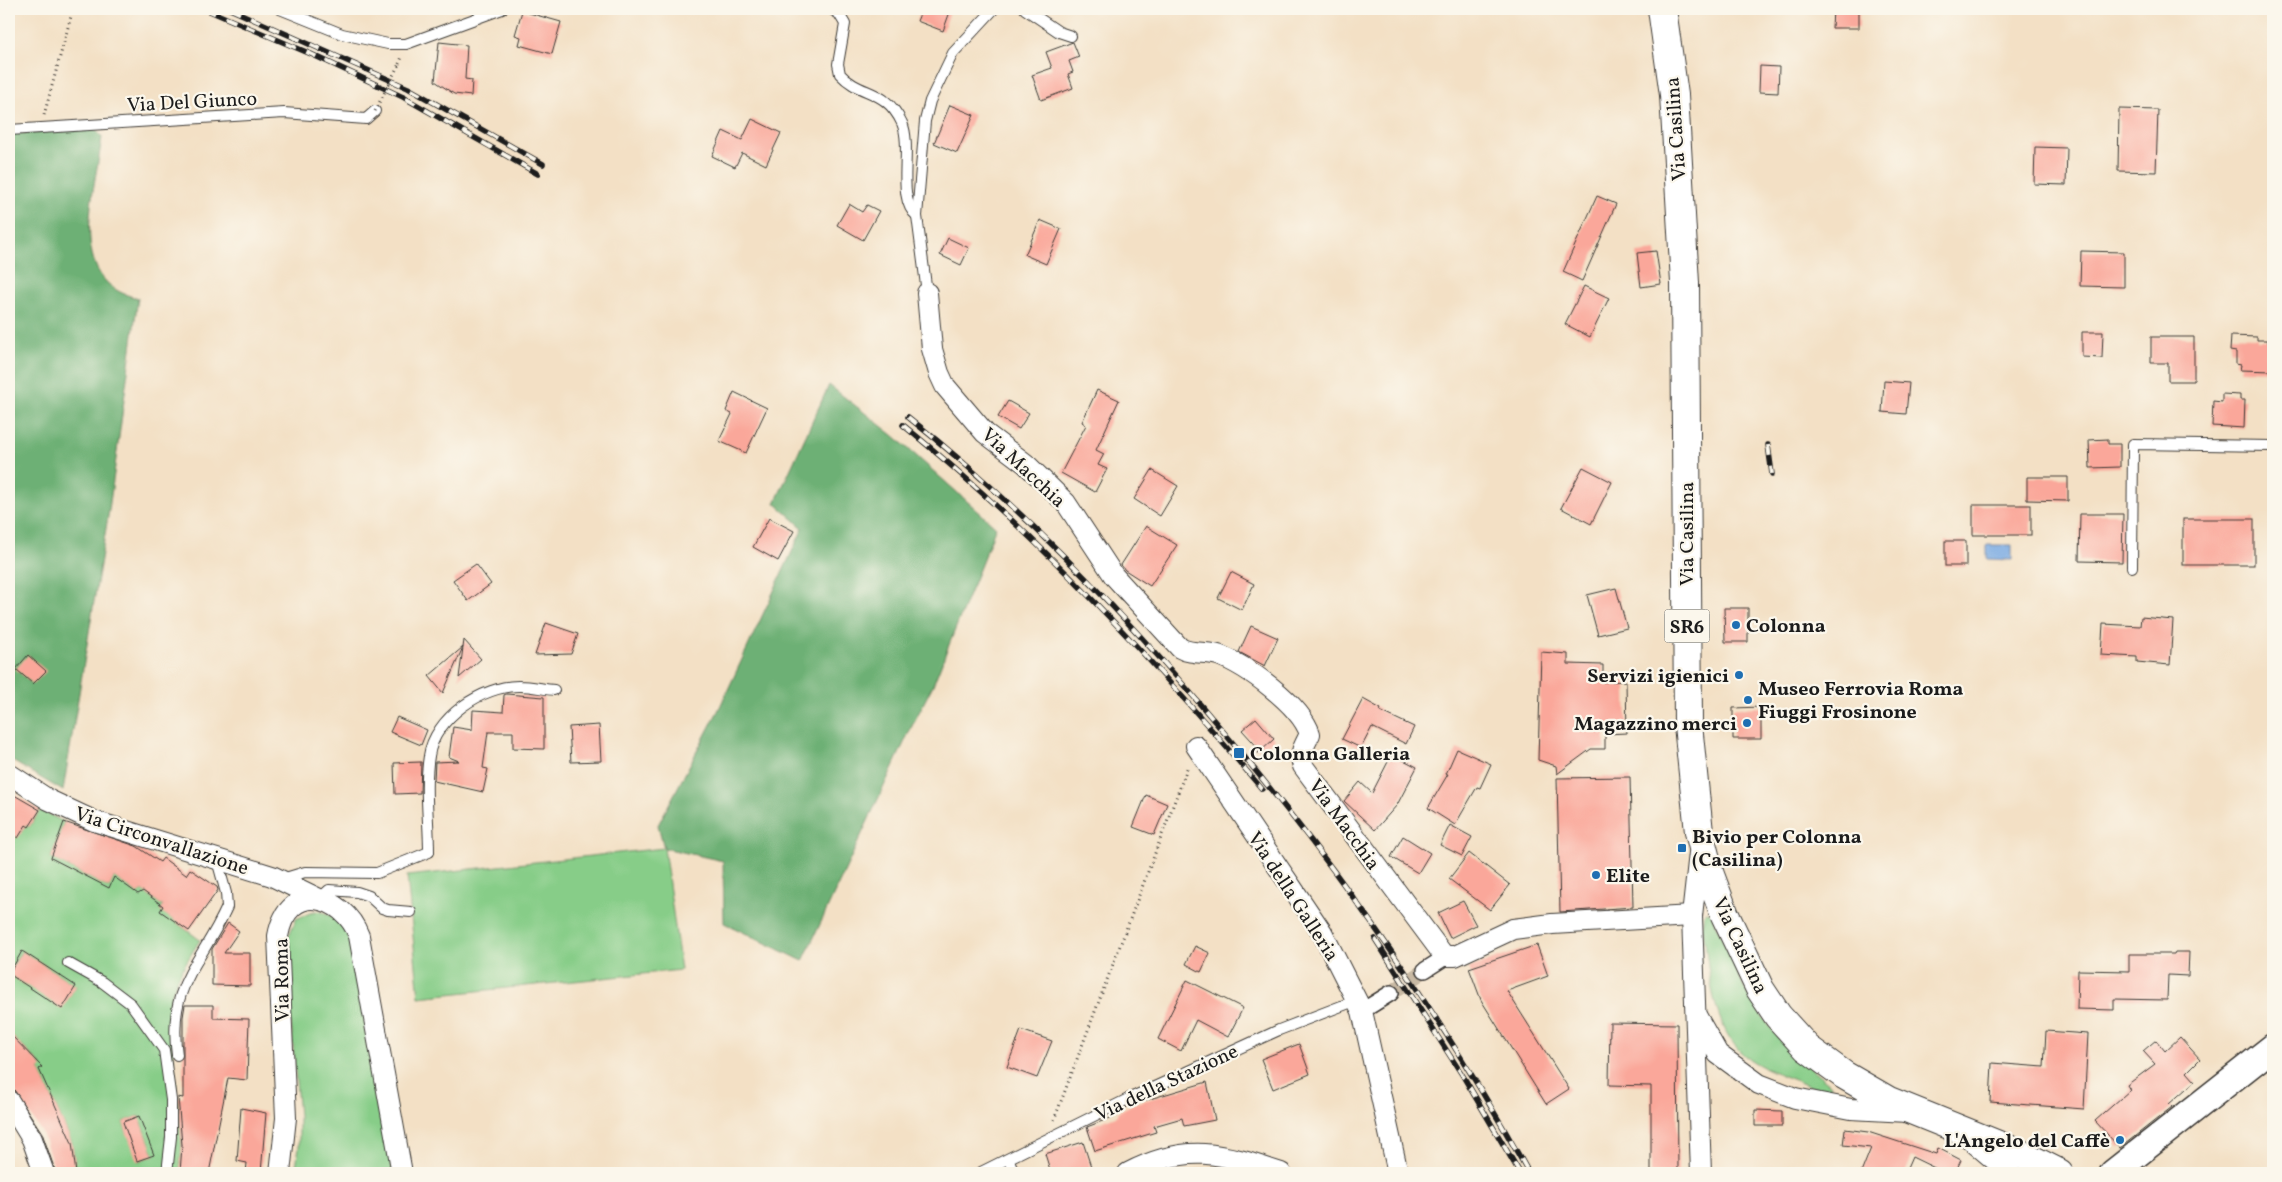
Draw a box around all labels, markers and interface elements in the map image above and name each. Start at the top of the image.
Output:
street label: Via Casilina [1659,76,1695,182]
street label: Via Del Giunco [126,86,258,120]
street label: Via Macchia [974,422,1071,515]
street label: Via Casilina [1674,482,1702,586]
road number: SR6 [1664,610,1710,642]
place label: Colonna [1746,613,1826,641]
marker: Colonna [1730,619,1742,631]
place label: Servizi igienici [1587,663,1729,691]
marker: Servizi igienici [1733,669,1745,681]
place label: Museo Ferrovia Roma Fiuggi Frosinone [1758,676,1964,727]
marker: Museo Ferrovia Roma Fiuggi Frosinone [1742,694,1754,706]
place label: Magazzino merci [1574,711,1737,739]
marker: Magazzino merci [1741,717,1753,729]
place label: Colonna Galleria [1250,741,1410,769]
marker: Colonna Galleria [1232,746,1246,760]
street label: Via Macchia [1301,774,1386,877]
street label: Via Circonvallazione [71,801,252,883]
place label: Bivio per Colonna (Casilina) [1692,824,1862,875]
street label: Via della Galleria [1240,827,1345,968]
marker: Bivio per Colonna (Casilina) [1676,842,1688,854]
place label: Elite [1606,863,1650,891]
marker: Elite [1590,869,1602,881]
street label: Via Casilina [1704,893,1774,999]
street label: Via Roma [268,938,298,1022]
street label: Via della Stazione [1090,1038,1243,1129]
place label: L'Angelo del Caffè [1944,1128,2110,1156]
marker: L'Angelo del Caffè [2114,1134,2126,1146]

